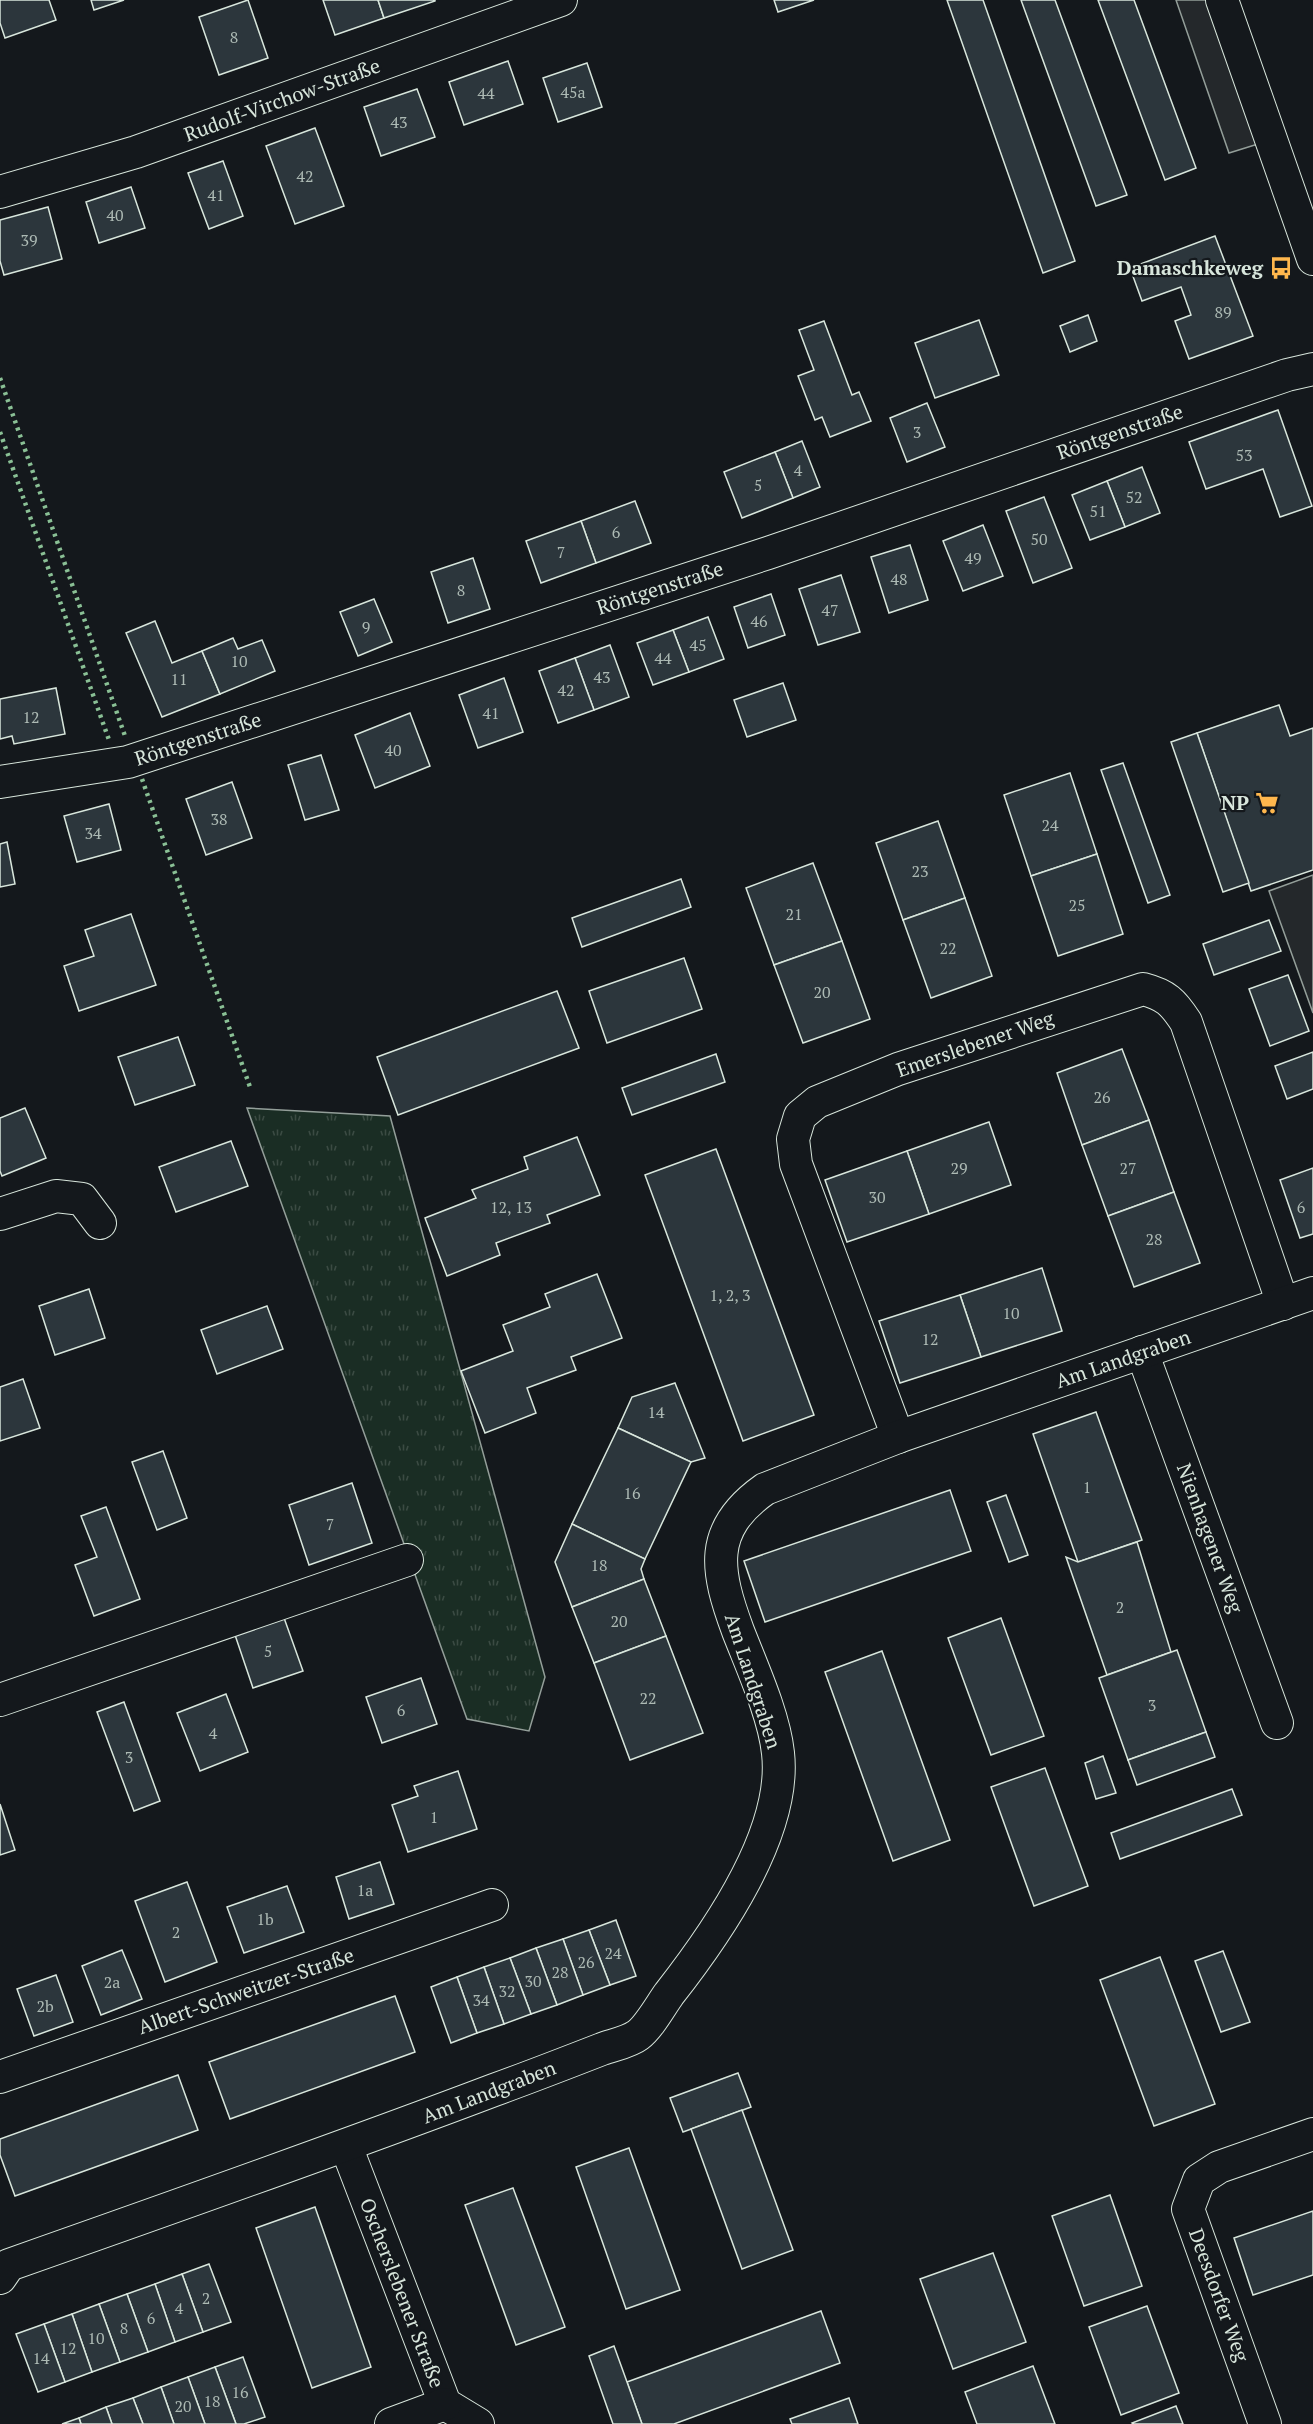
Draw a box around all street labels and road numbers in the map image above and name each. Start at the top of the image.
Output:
street label: Rudolf-Virchow-Straße [180,51,384,148]
street label: Röntgenstraße [1053,397,1187,466]
street label: Röntgenstraße [593,554,727,621]
street label: Röntgenstraße [131,705,265,772]
street label: Emerslebener Weg [893,1004,1058,1083]
street label: Am Landgraben [1052,1323,1194,1394]
street label: Nienhagener Weg [1171,1459,1250,1617]
street label: Am Landgraben [719,1610,788,1752]
street label: Albert-Schweitzer-Straße [134,1941,357,2040]
street label: Am Landgraben [418,2054,560,2129]
street label: Oscherslebener Straße [354,2194,451,2392]
street label: Deesdorfer Weg [1183,2225,1256,2366]

